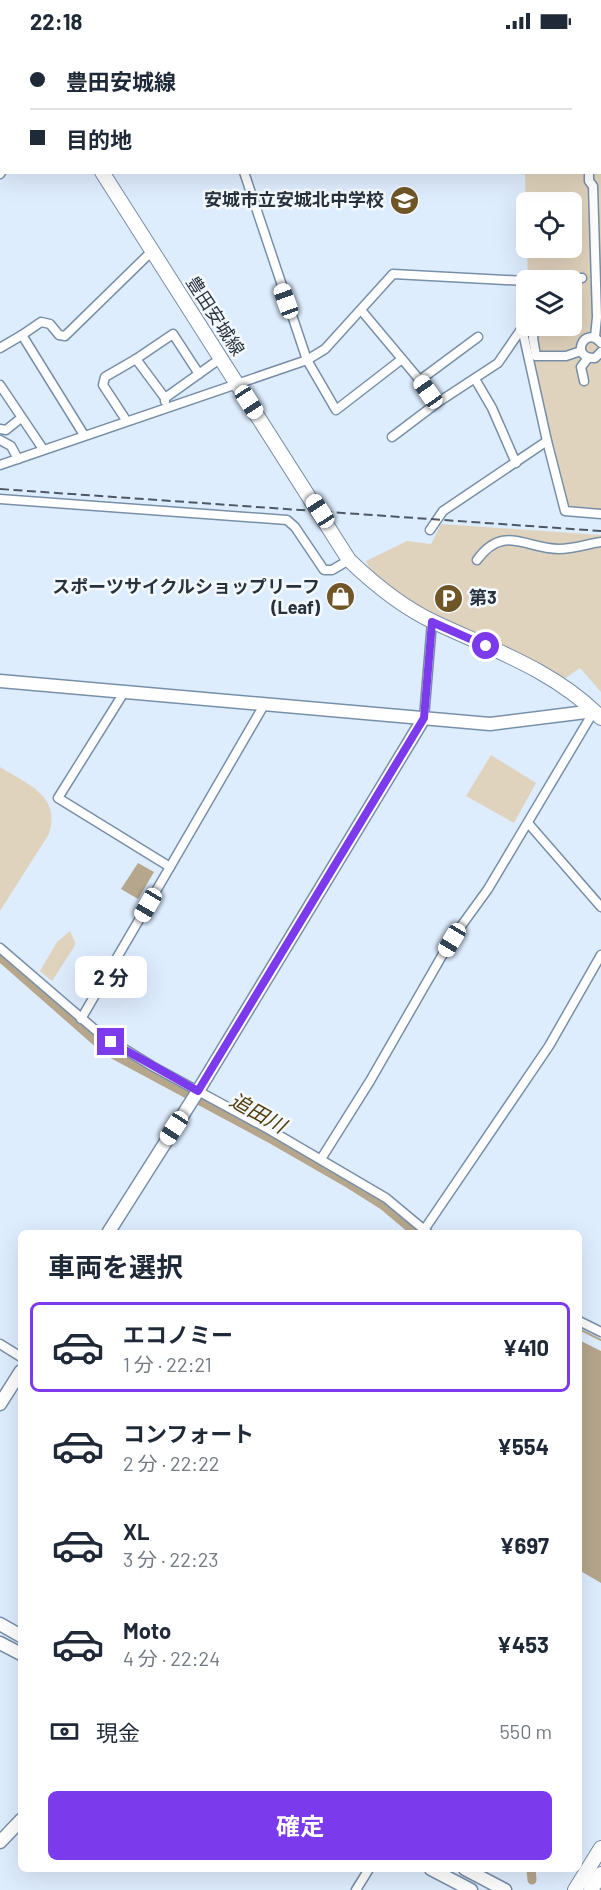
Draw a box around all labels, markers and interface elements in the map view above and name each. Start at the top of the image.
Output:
text: 22:18 [30,8,82,34]
text: 豊田安城線 [66,68,176,94]
text: 目的地 [66,126,132,152]
school or university icon: 安城市立安城北中学校 [389,184,421,216]
place label: 安城市立安城北中学校 [204,188,384,210]
map controls [516,192,582,336]
button: locate [516,192,582,258]
button: layers [516,270,582,336]
street label: 豊田安城線 [182,272,250,359]
car [271,281,301,321]
car [410,372,446,412]
car [232,382,266,422]
car [303,491,337,531]
place label: スポーツサイクルショップリーフ (Leaf) [52,575,321,618]
shop icon: スポーツサイクルショップリーフ (Leaf) [325,581,357,613]
parking icon: 第3 [432,582,464,614]
place label: 第3 [469,586,497,608]
route start [472,632,499,659]
car [131,885,165,925]
car [435,920,469,960]
callout: 2 分 [75,955,147,997]
text: 2 分 [93,965,129,989]
route end [97,1028,124,1055]
water label: 追田川 [226,1087,292,1138]
car [157,1108,191,1148]
text: 車両を選択 [48,1250,183,1282]
icon: car [51,1320,105,1374]
text: エコノミー [123,1321,233,1347]
text: ¥410 [502,1334,549,1360]
text: 1 分 · 22:21 [123,1352,212,1376]
icon: car [51,1419,105,1473]
text: コンフォート [123,1420,254,1446]
text: ¥554 [497,1433,549,1459]
text: 2 分 · 22:22 [123,1451,220,1475]
icon: car [51,1518,105,1572]
text: XL [123,1518,149,1544]
text: ¥697 [499,1532,549,1558]
text: 3 分 · 22:23 [123,1547,219,1571]
icon: car [51,1617,105,1671]
text: Moto [123,1617,171,1643]
text: ¥453 [497,1631,549,1657]
text: 4 分 · 22:24 [123,1646,220,1670]
icon: cash [48,1715,81,1748]
text: 現金 [96,1719,140,1745]
text: 550 m [500,1719,552,1743]
button: 確定 [48,1791,552,1860]

